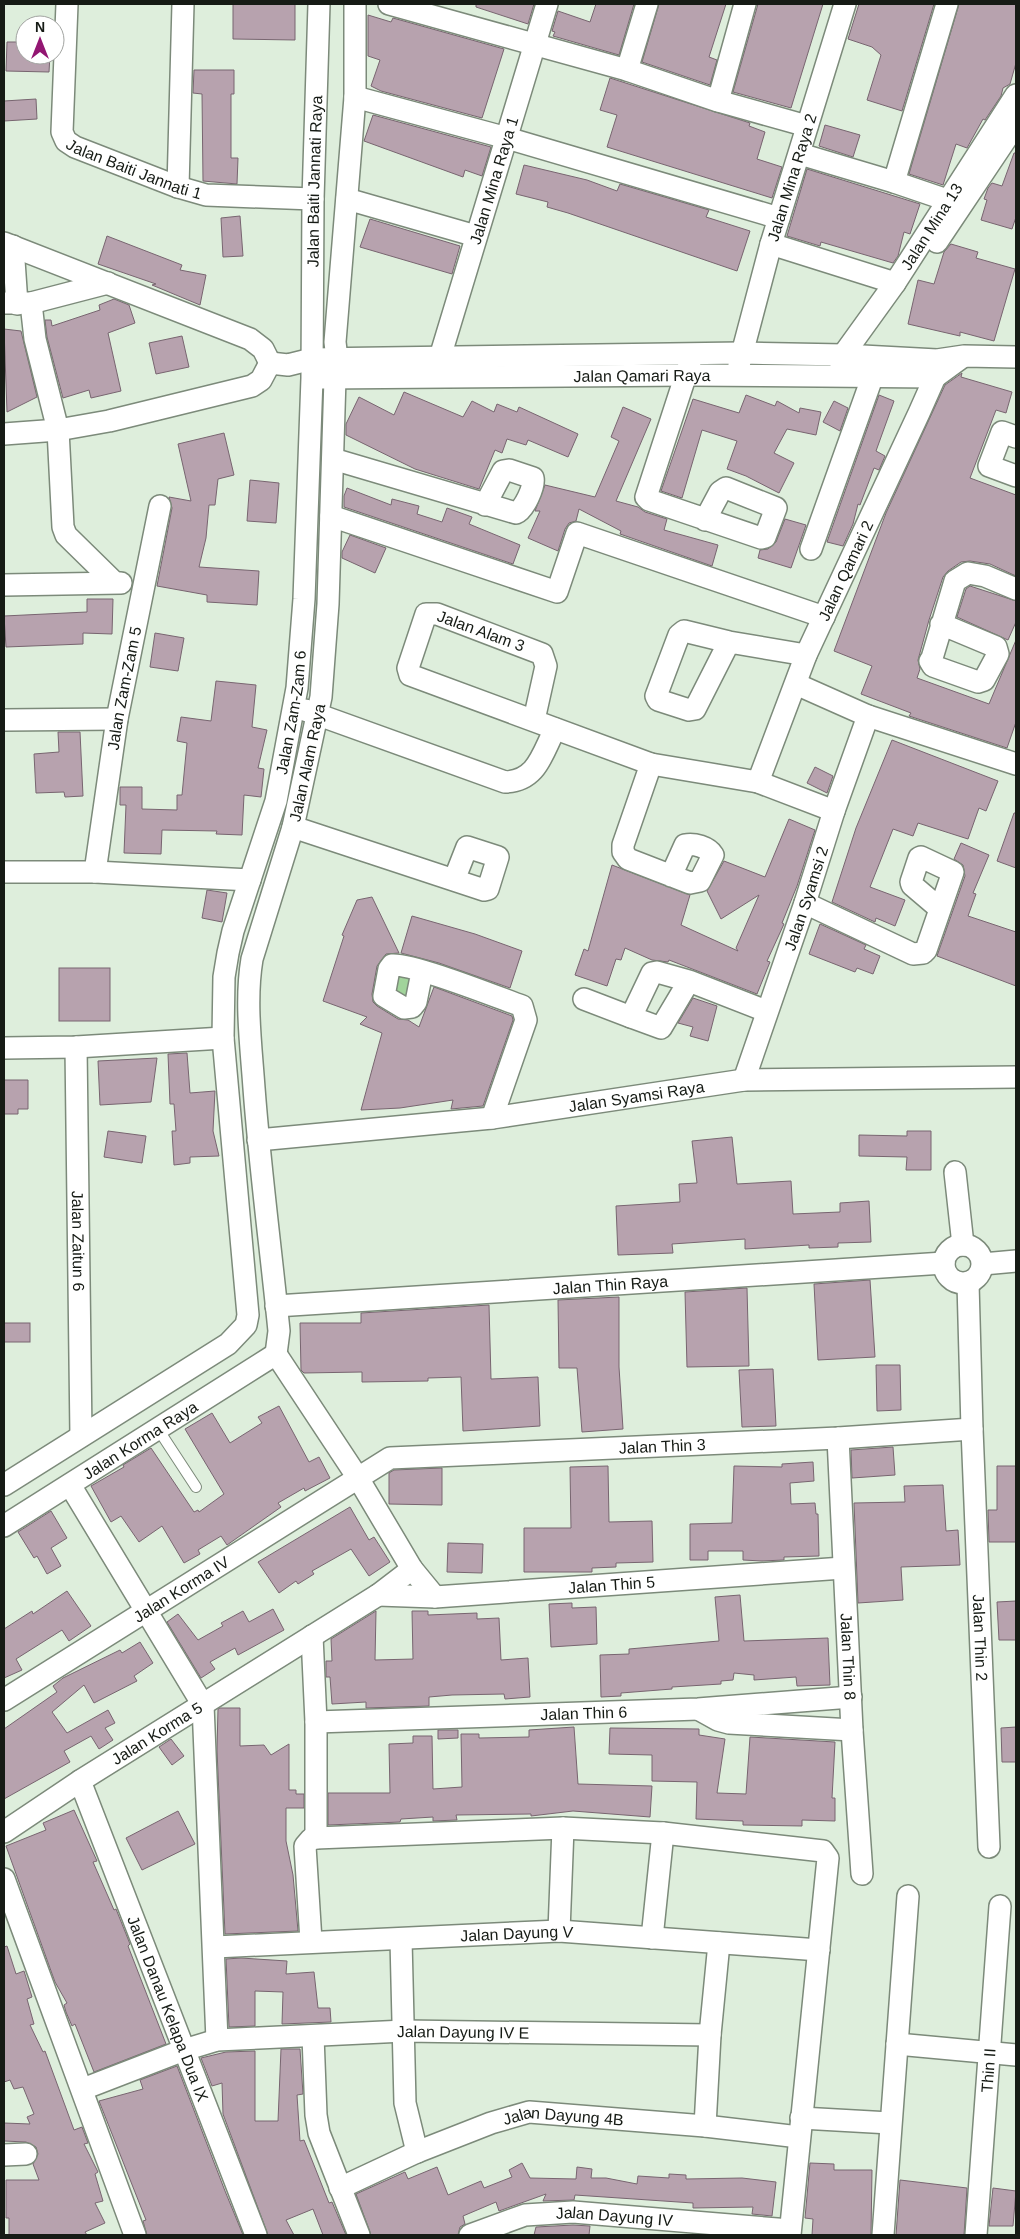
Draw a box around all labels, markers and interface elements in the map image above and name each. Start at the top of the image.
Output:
north arrow [15,15,65,65]
text: N [35,19,45,35]
street label: Jalan Baiti Jannati Raya [304,95,325,267]
street label: Jalan Mina Raya 2 [764,111,819,243]
street label: Jalan Mina Raya 1 [466,114,521,246]
street label: Jalan Baiti Jannati 1 [63,135,204,202]
street label: Jalan Mina 13 [897,180,966,273]
street label: Jalan Qamari Raya [573,366,711,384]
street label: Jalan Qamari 2 [815,518,876,623]
street label: Jalan Alam 3 [435,607,527,655]
street label: Jalan Zam-Zam 5 [104,625,144,751]
street label: Jalan Zam-Zam 6 [273,650,308,776]
street label: Jalan Alam Raya [286,702,328,823]
street label: Jalan Syamsi 2 [781,844,831,953]
street label: Jalan Syamsi Raya [567,1078,705,1115]
street label: Jalan Zaitun 6 [69,1191,88,1291]
street label: Jalan Thin Raya [552,1272,669,1297]
street label: Jalan Korma Raya [80,1398,200,1482]
street label: Jalan Thin 3 [618,1435,706,1456]
street label: Jalan Korma IV [130,1553,232,1625]
street label: Jalan Thin 5 [568,1573,656,1596]
street label: Jalan Thin 2 [970,1594,991,1682]
street label: Jalan Thin 8 [838,1613,859,1701]
street label: Jalan Korma 5 [108,1699,205,1768]
street label: Jalan Thin 6 [540,1703,628,1723]
street label: Jalan Danau Kelapa Dua IX [125,1913,212,2104]
street label: Jalan Dayung V [460,1922,574,1944]
street label: Jalan Dayung IV E [396,2022,529,2041]
street label: Thin II [978,2048,998,2093]
street label: Jalan Dayung 4B [501,2103,624,2128]
street label: Jalan Dayung IV [555,2203,674,2229]

